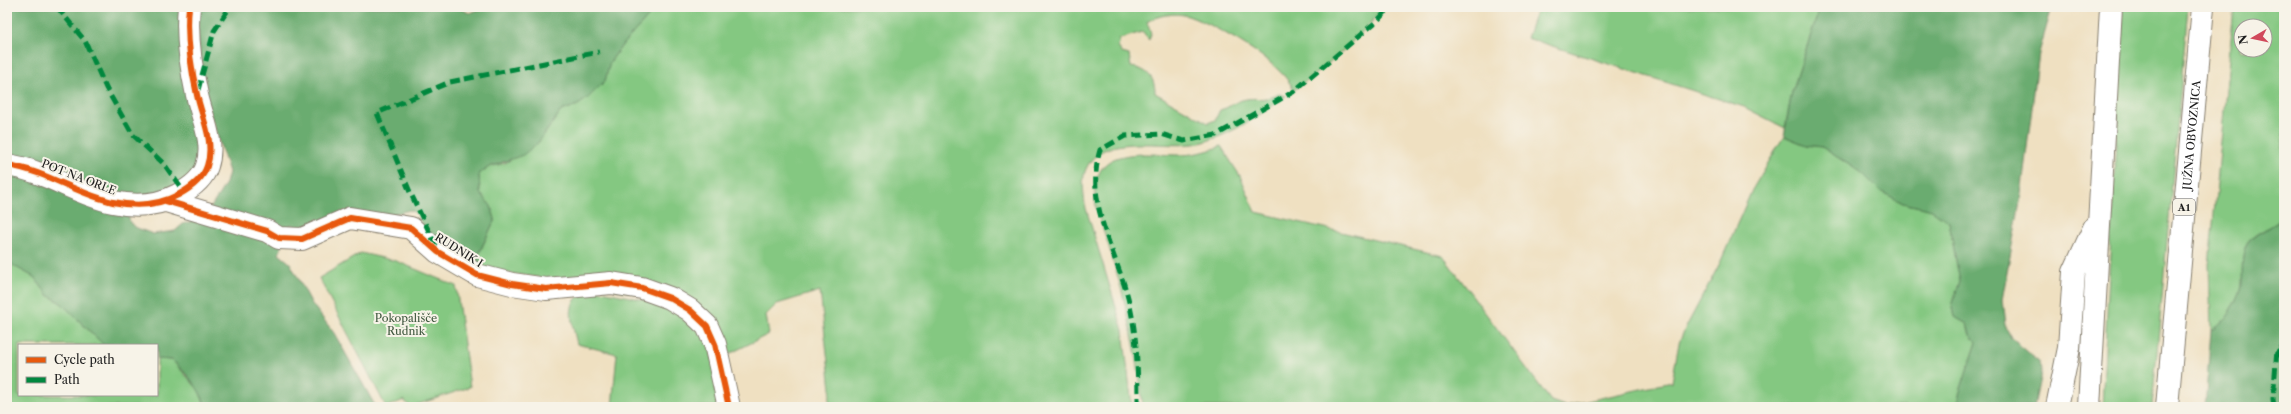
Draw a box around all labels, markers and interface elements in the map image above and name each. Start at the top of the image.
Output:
north arrow [2233,18,2273,58]
text: N [2235,33,2251,45]
street label: JUŽNA OBVOZNICA [2179,79,2203,193]
street label: POT NA ORLE [40,156,119,198]
road number: A1 [2173,199,2195,215]
street label: RUDNIK I [432,230,486,270]
park label: Pokopališče Rudnik [375,311,437,338]
legend [18,344,158,396]
text: Cycle path [54,352,115,367]
text: Path [54,372,80,387]

